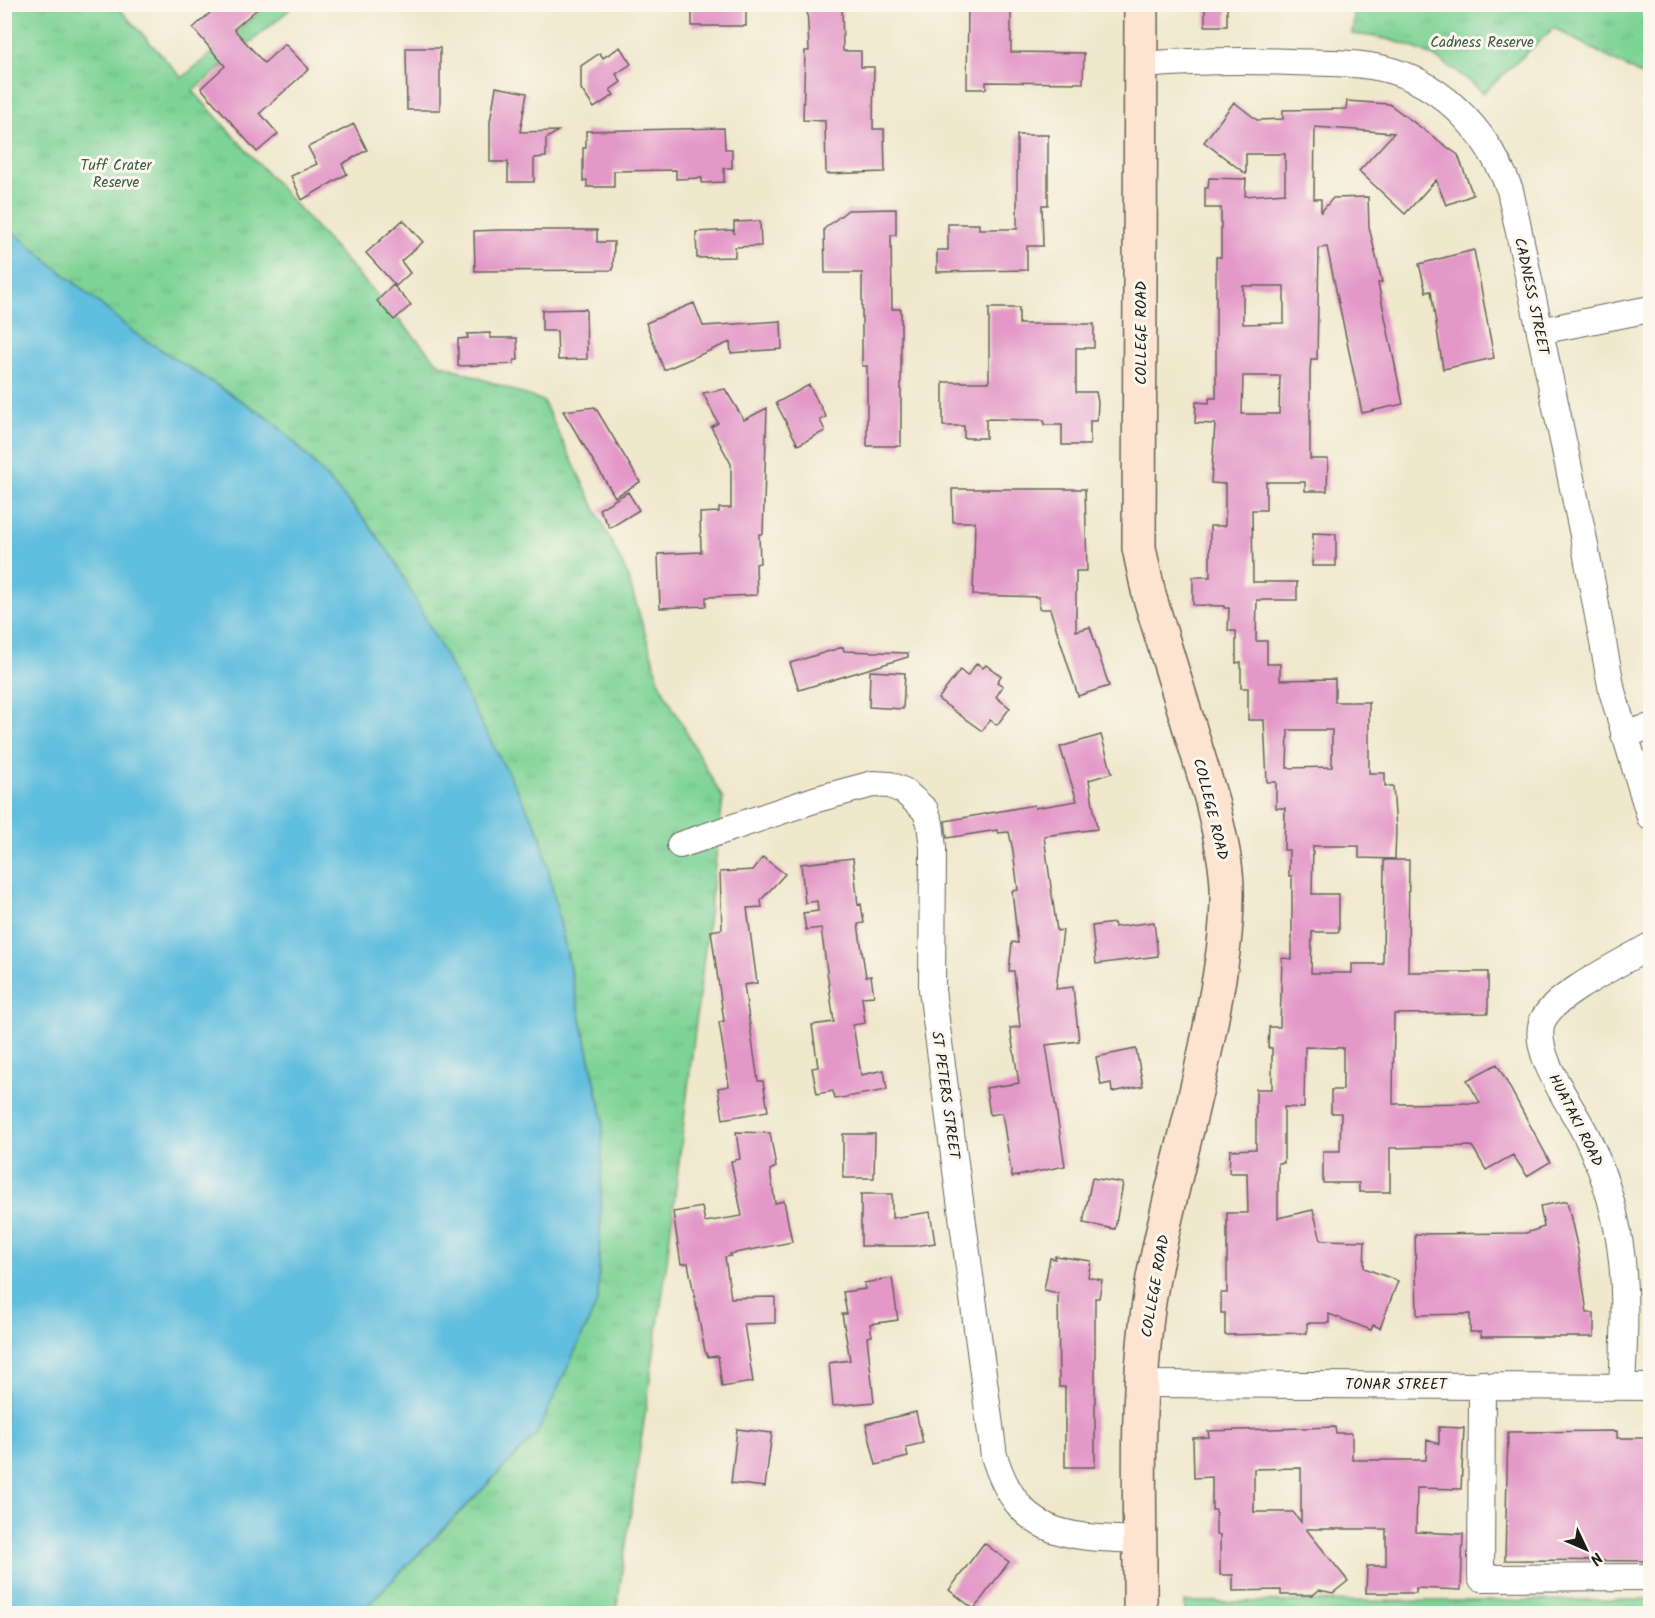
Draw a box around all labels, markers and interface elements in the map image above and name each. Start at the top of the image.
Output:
park label: Cadness Reserve [1430,31,1534,55]
park label: Tuff Crater Reserve [80,154,153,195]
street label: CADNESS STREET [1507,236,1556,359]
street label: COLLEGE ROAD [1130,281,1154,385]
street label: COLLEGE ROAD [1186,756,1234,863]
street label: ST PETERS STREET [924,1030,966,1163]
street label: HUATAKI ROAD [1541,1070,1609,1171]
street label: COLLEGE ROAD [1135,1233,1177,1339]
street label: TONAR STREET [1345,1373,1449,1397]
north arrow [1556,1519,1616,1579]
text: N [1583,1546,1608,1571]

